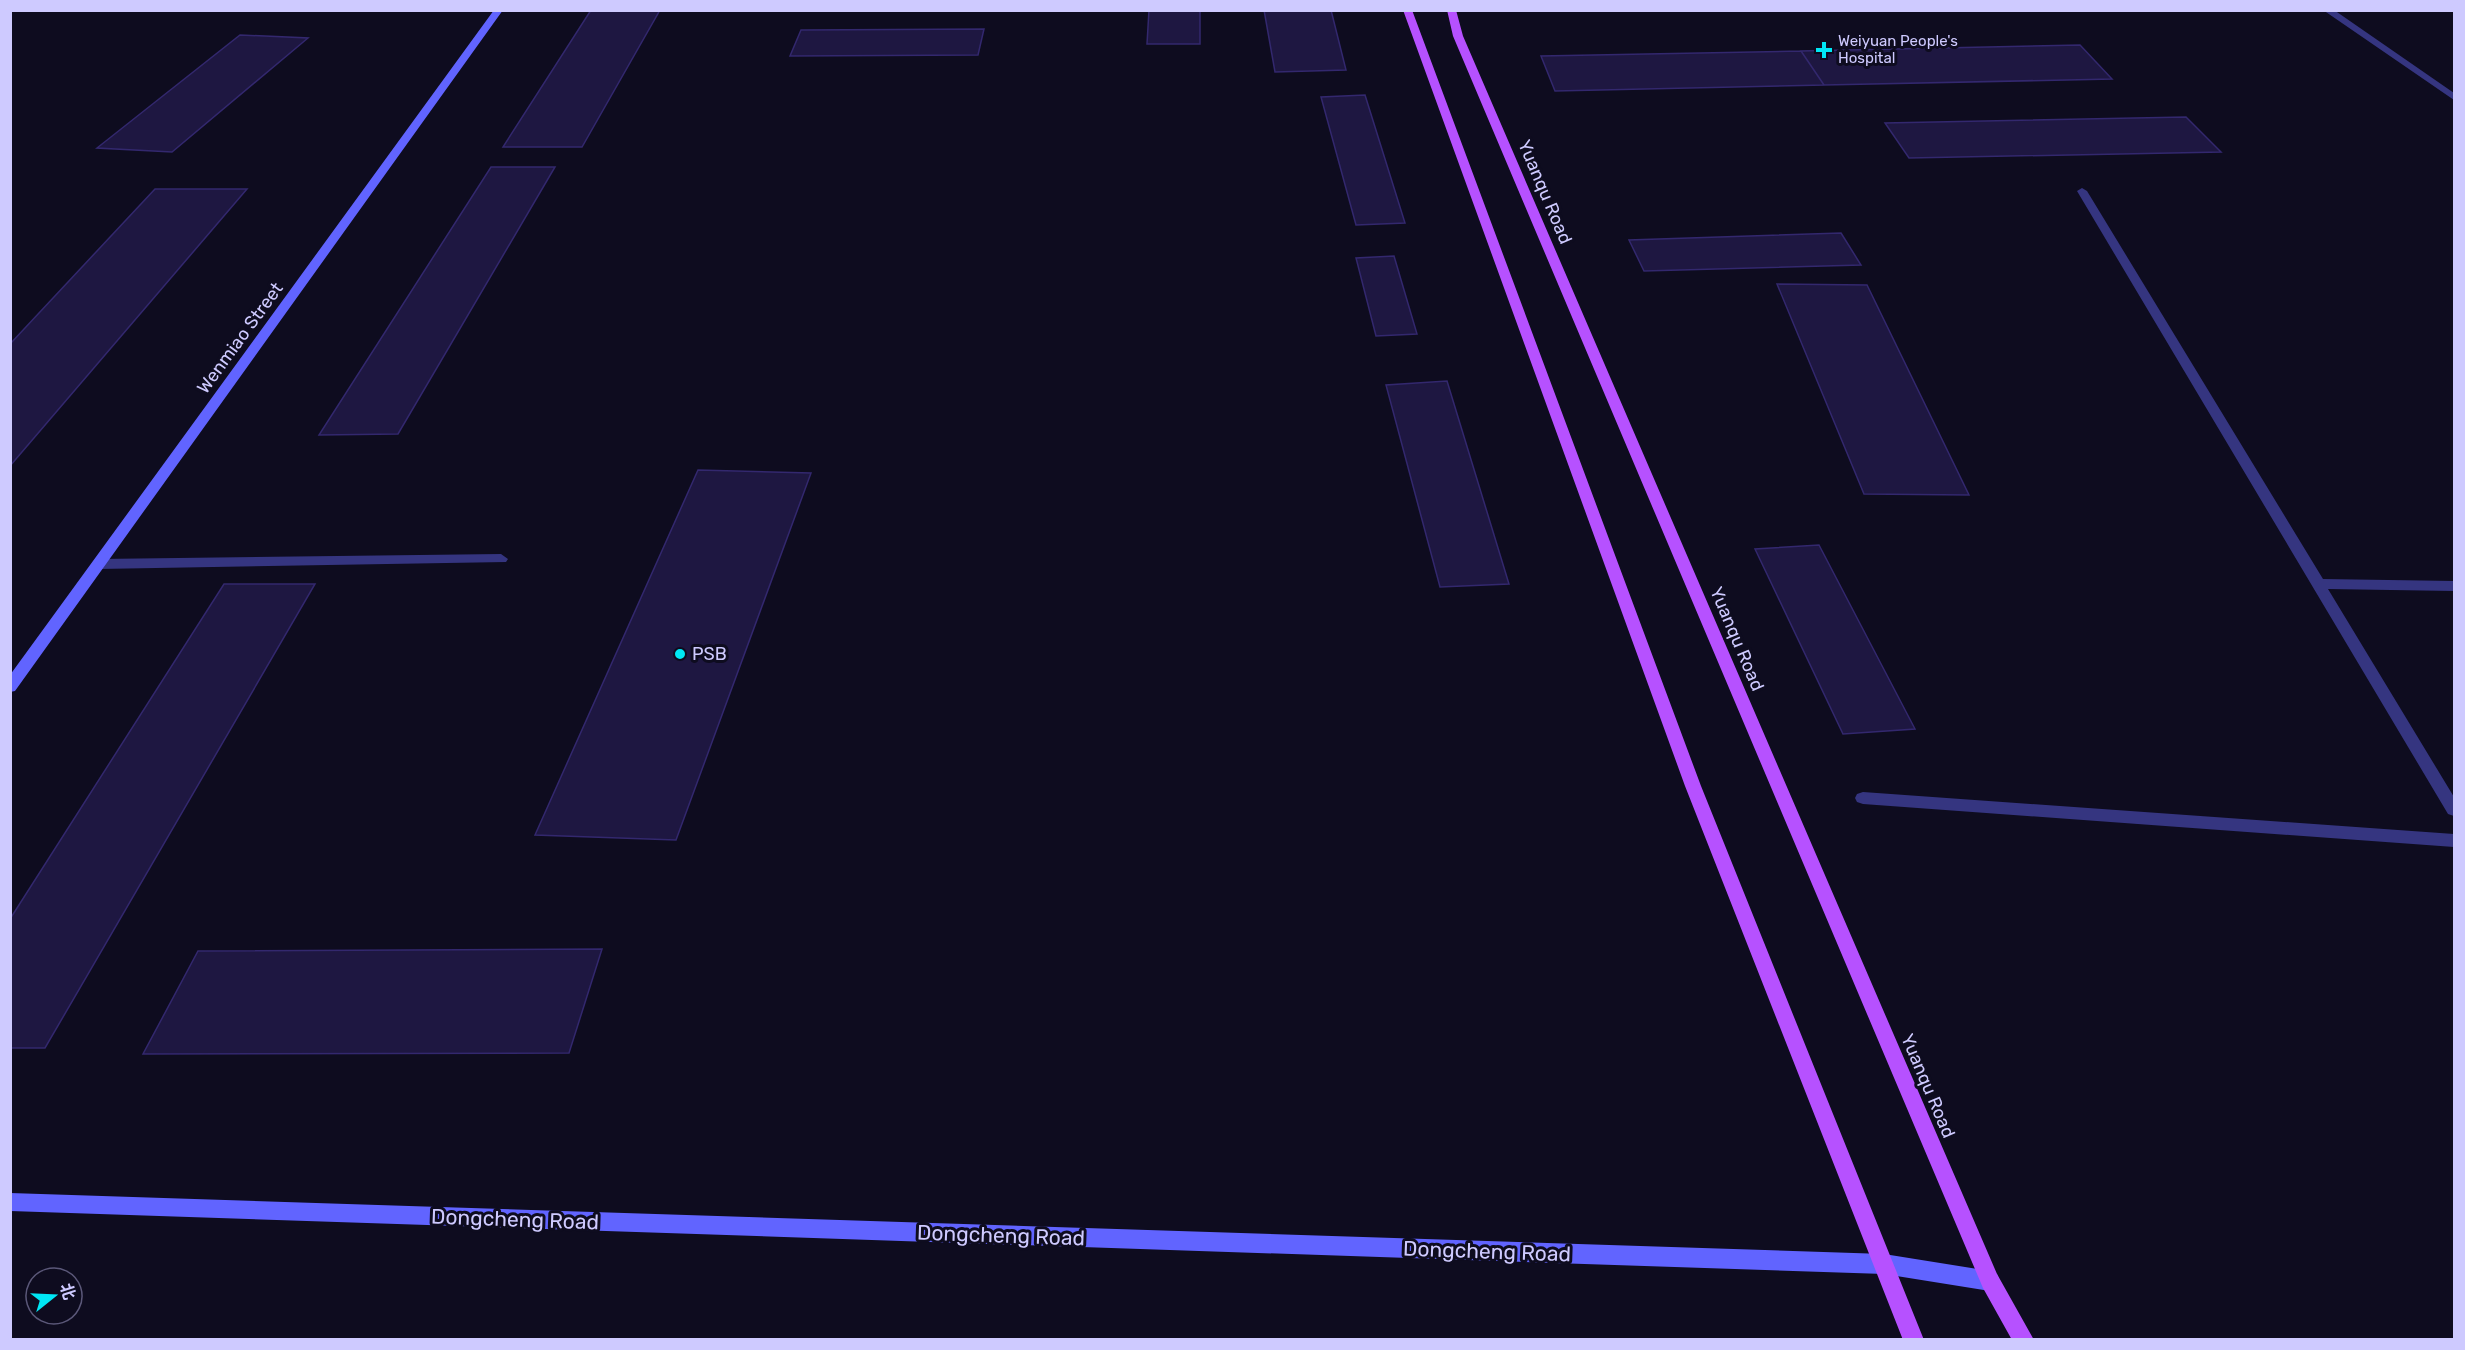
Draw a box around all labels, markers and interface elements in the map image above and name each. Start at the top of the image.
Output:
place label: Weiyuan People's Hospital [1838,32,1958,67]
marker: Weiyuan People's Hospital [1815,41,1833,59]
street label: Yuanqu Road [1513,137,1577,247]
street label: Wenmiao Street [192,278,288,398]
street label: Yuanqu Road [1705,584,1769,694]
place label: PSB [692,643,727,665]
marker: PSB [673,647,687,661]
street label: Yuanqu Road [1896,1031,1960,1141]
street label: Dongcheng Road [431,1204,599,1234]
street label: Dongcheng Road [917,1220,1085,1250]
street label: Dongcheng Road [1403,1236,1571,1266]
north arrow [24,1266,84,1326]
text: 北 [56,1281,79,1302]

